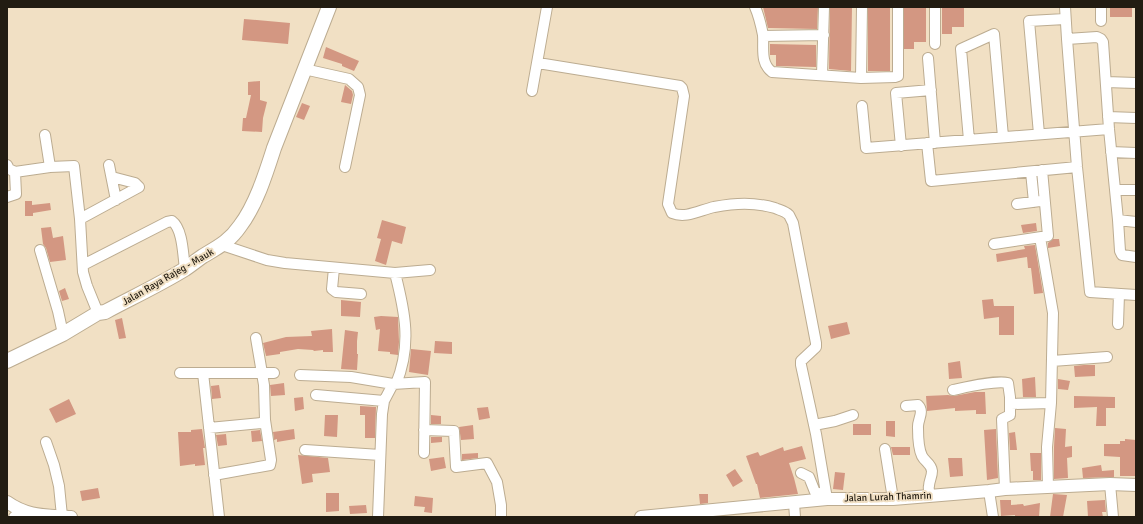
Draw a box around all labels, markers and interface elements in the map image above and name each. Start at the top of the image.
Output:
street label: Jalan Raya Rajeg - Mauk [120,246,216,308]
street label: Jalan Lurah Thamrin [844,489,932,505]

